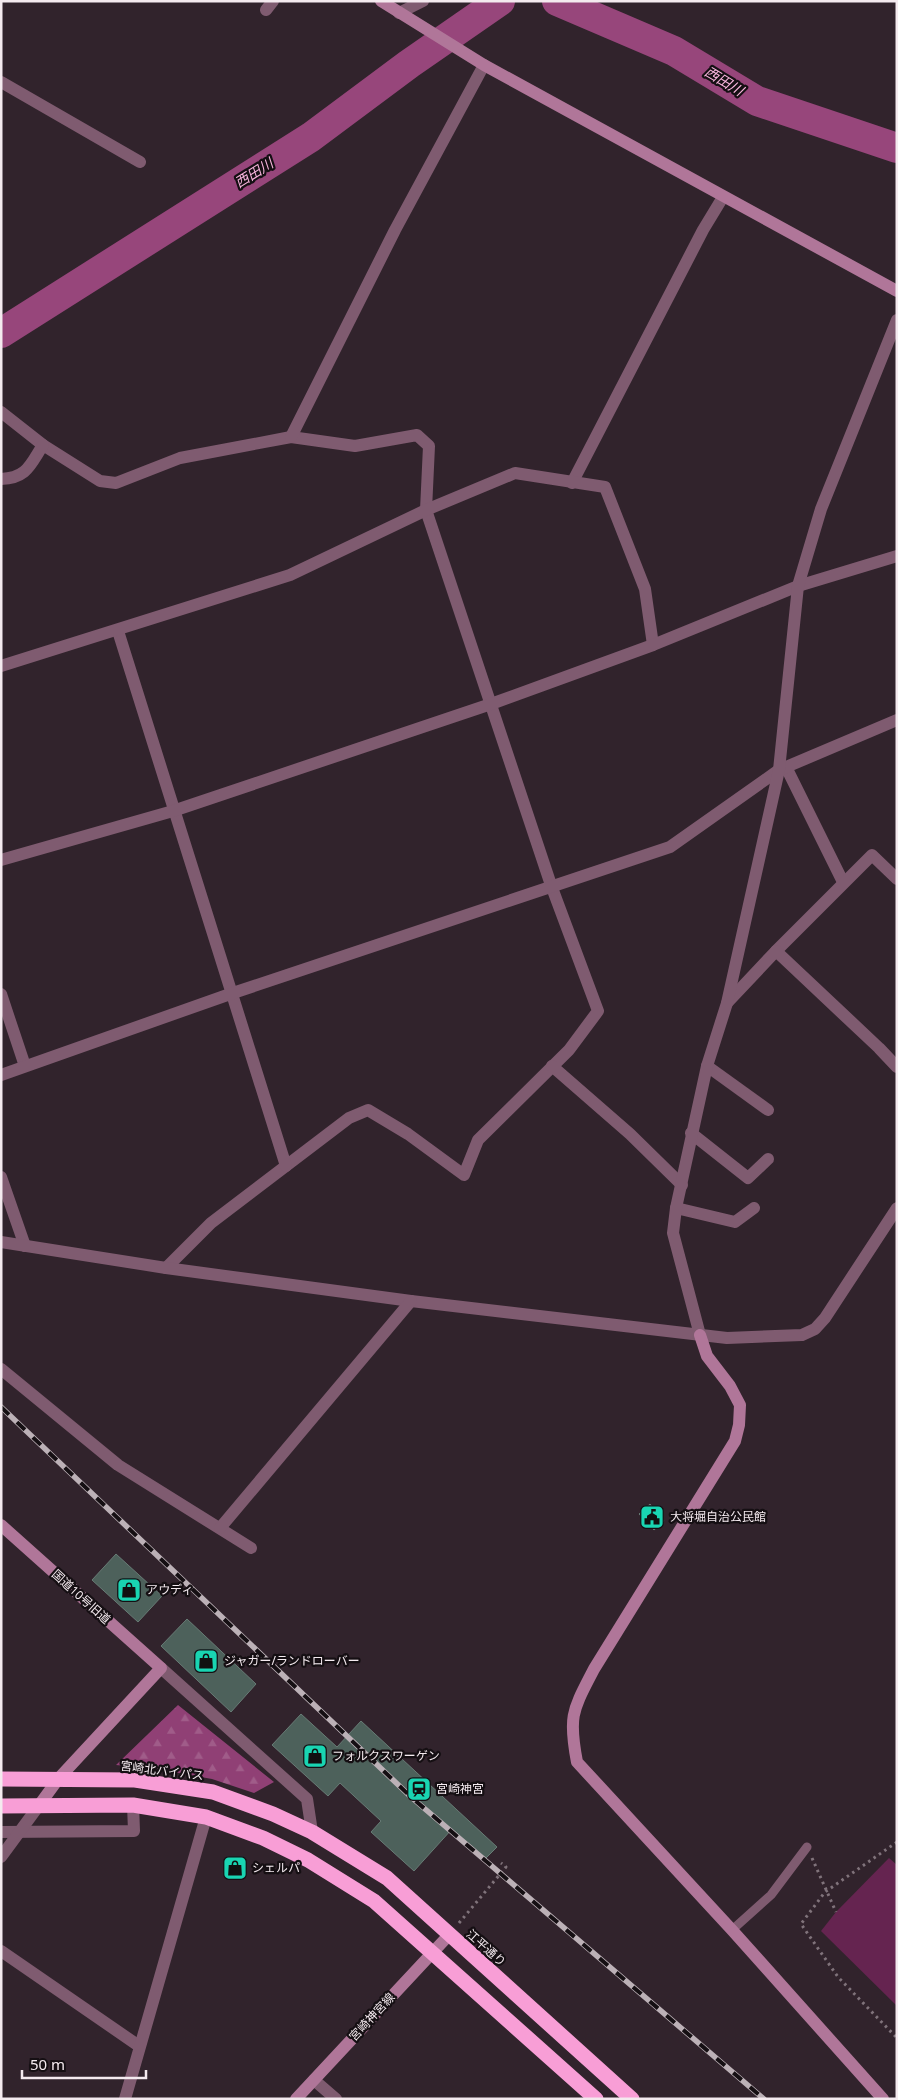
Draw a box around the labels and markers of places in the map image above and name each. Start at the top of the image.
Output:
public building icon: 大将堀自治公民館 [639,1504,665,1530]
place label: 大将堀自治公民館 [670,1508,766,1525]
shop icon: アウディ [116,1577,142,1603]
place label: アウディ [146,1581,193,1598]
shop icon: ジャガー/ランドローバー [193,1648,219,1674]
place label: ジャガー/ランドローバー [224,1652,360,1669]
shop icon: フォルクスワーゲン [302,1743,328,1769]
place label: フォルクスワーゲン [332,1747,440,1764]
station icon: 宮崎神宮 [406,1776,432,1802]
place label: 宮崎神宮 [436,1780,484,1797]
shop icon: シェルパ [222,1855,248,1881]
place label: シェルパ [252,1859,300,1876]

